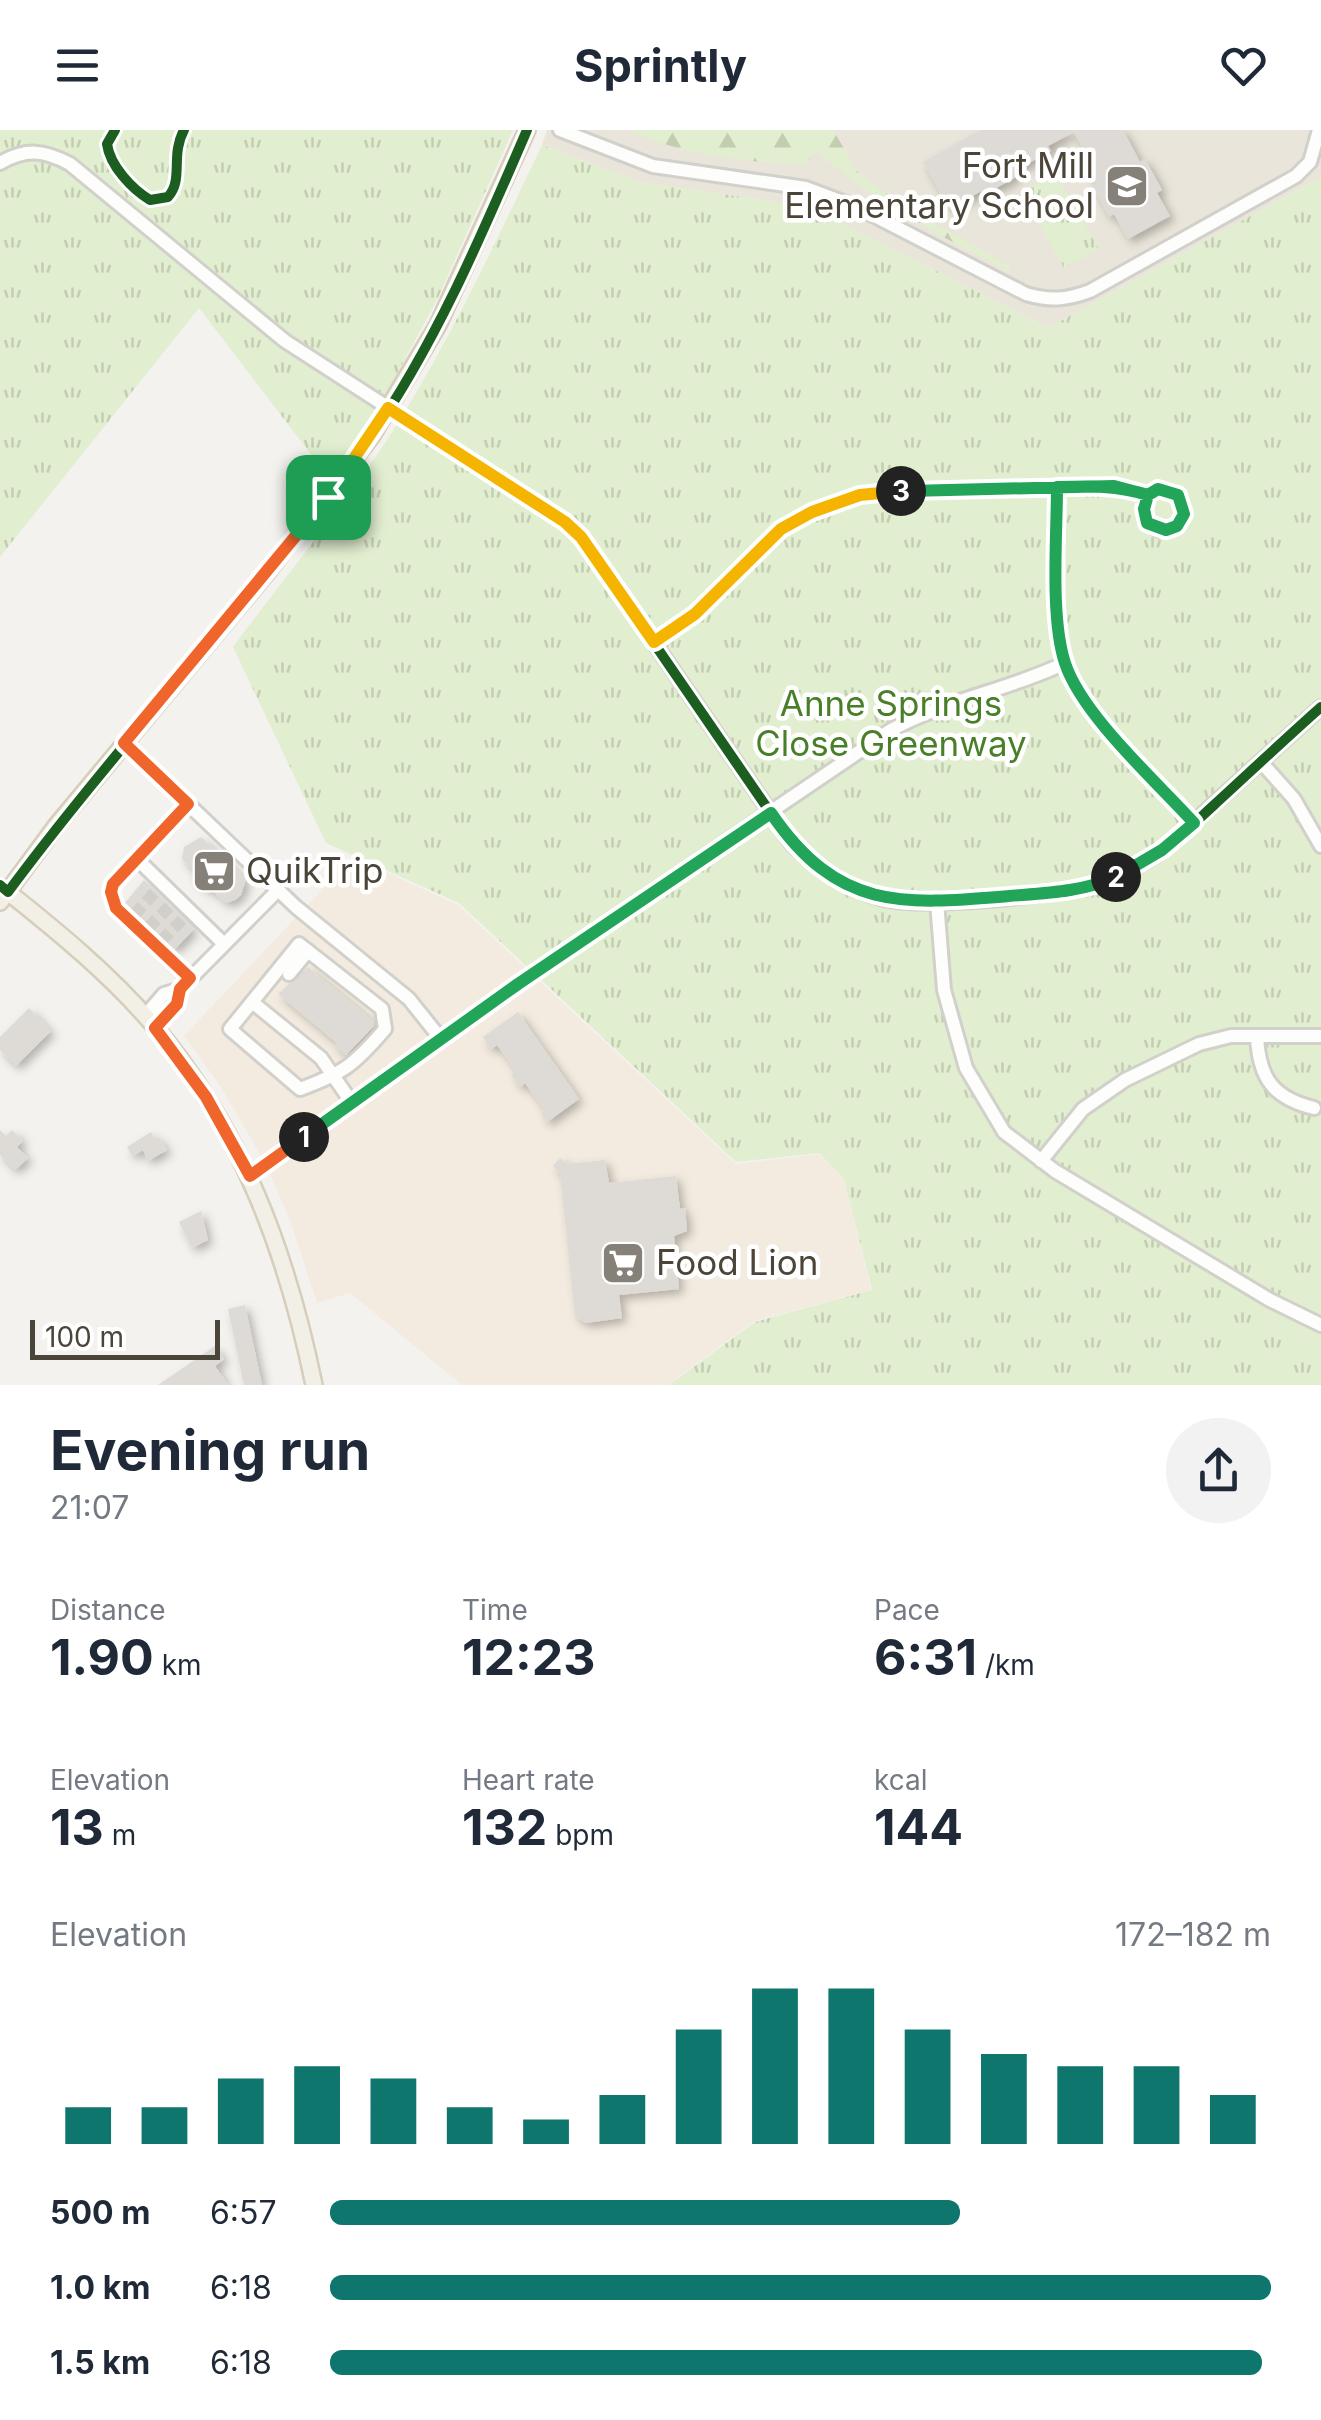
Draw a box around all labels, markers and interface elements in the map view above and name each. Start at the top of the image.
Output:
icon: menu [50,38,105,93]
text: Sprintly [574,38,747,93]
icon: heart [1216,38,1271,93]
place label: Fort Mill Elementary School [784,144,1094,226]
school or university icon: Fort Mill Elementary School [1104,163,1150,209]
pin [286,455,371,540]
pin: 3 [876,466,926,516]
icon: arrive [301,470,356,525]
text: 3 [892,474,910,508]
park label: Anne Springs Close Greenway [755,682,1027,764]
supermarket icon: QuikTrip [191,848,237,894]
place label: QuikTrip [246,849,383,891]
pin: 2 [1091,852,1141,902]
text: 2 [1107,860,1125,894]
pin: 1 [279,1112,329,1162]
text: 1 [298,1120,310,1154]
supermarket icon: Food Lion [600,1240,646,1286]
place label: Food Lion [656,1241,818,1283]
scale bar [30,1315,220,1360]
text: 100 m [45,1320,124,1354]
text: Evening run [50,1417,370,1483]
button: share [1166,1418,1271,1523]
text: 21:07 [50,1488,129,1527]
text: Distance [50,1593,166,1627]
text: Time [462,1593,528,1627]
text: Pace [874,1593,940,1627]
text: 1.90 [50,1627,154,1687]
text: 12:23 [462,1627,596,1687]
text: 6:31 [874,1627,977,1687]
text: km [154,1648,202,1682]
text: /km [977,1648,1035,1682]
text: Elevation [50,1763,170,1797]
text: Heart rate [462,1763,595,1797]
text: kcal [874,1763,928,1797]
text: 13 [50,1797,104,1857]
text: 132 [462,1797,547,1857]
text: 144 [874,1797,963,1857]
text: m [104,1818,136,1852]
text: bpm [547,1818,614,1852]
text: Elevation [50,1915,187,1954]
text: 172–182 m [1115,1915,1271,1954]
text: 500 m [50,2193,150,2232]
text: 6:57 [210,2193,277,2232]
text: 1.0 km [50,2268,150,2307]
text: 6:18 [210,2268,272,2307]
text: 1.5 km [50,2343,150,2382]
text: 6:18 [210,2343,272,2382]

